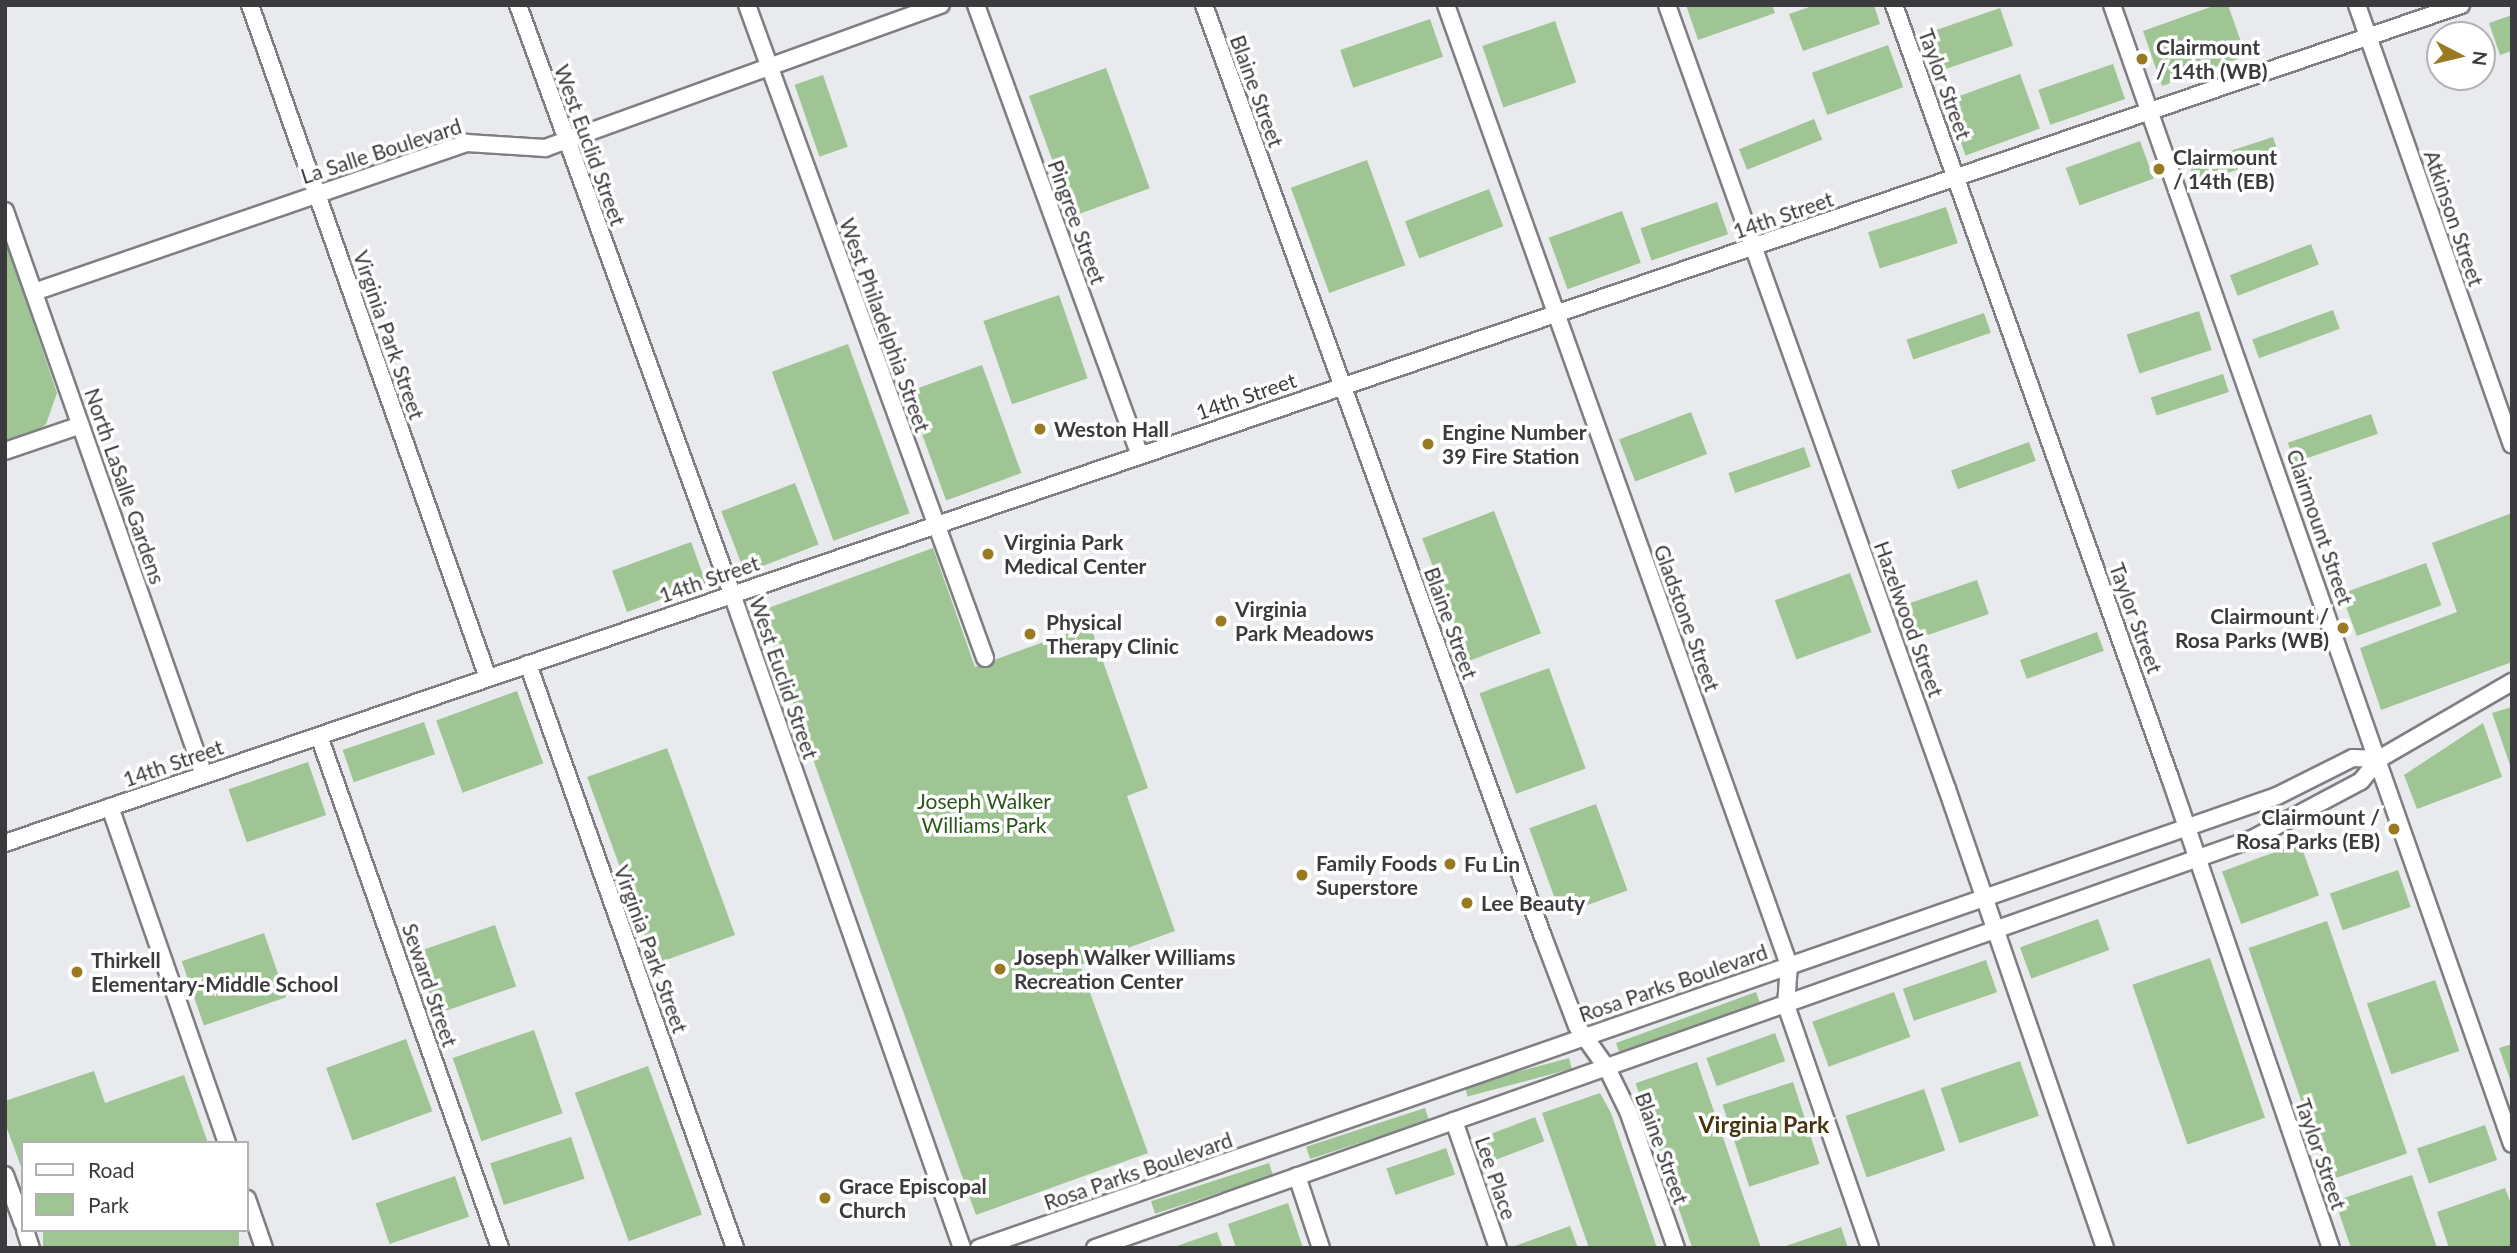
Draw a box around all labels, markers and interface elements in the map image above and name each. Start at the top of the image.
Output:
north arrow [2426,21,2496,91]
street label: Taylor Street [1913,25,1977,143]
street label: Blaine Street [1225,32,1289,150]
place label: Clairmount / 14th (WB) [2156,34,2267,84]
text: N [2468,50,2493,67]
marker: Clairmount / 14th (WB) [2134,51,2150,67]
street label: West Euclid Street [549,61,631,229]
street label: La Salle Boulevard [297,113,465,189]
place label: Clairmount / 14th (EB) [2173,144,2277,194]
street label: Atkinson Street [2419,147,2489,289]
street label: Pingree Street [1043,156,1111,288]
marker: Clairmount / 14th (EB) [2151,161,2167,177]
street label: 14th Street [1730,186,1836,244]
street label: West Philadelphia Street [835,215,935,435]
street label: Virginia Park Street [348,247,430,423]
street label: 14th Street [1193,367,1299,425]
street label: North LaSalle Gardens [80,385,170,587]
place label: Weston Hall [1054,416,1169,442]
place label: Engine Number 39 Fire Station [1442,419,1587,469]
marker: Weston Hall [1032,421,1048,437]
marker: Engine Number 39 Fire Station [1420,436,1436,452]
street label: Clairmount Street [2282,446,2358,608]
place label: Virginia Park Medical Center [1004,529,1146,579]
street label: Hazelwood Street [1869,538,1949,700]
street label: Gladstone Street [1649,541,1725,695]
marker: Virginia Park Medical Center [978,544,998,564]
street label: 14th Street [656,550,762,608]
street label: Taylor Street [2104,559,2168,677]
street label: Blaine Street [1419,564,1483,682]
street label: West Euclid Street [744,594,824,762]
place label: Virginia Park Meadows [1235,596,1374,646]
place label: Clairmount / Rosa Parks (WB) [2175,603,2329,653]
place label: Physical Therapy Clinic [1046,609,1179,659]
marker: Virginia Park Meadows [1213,613,1229,629]
marker: Clairmount / Rosa Parks (WB) [2335,620,2351,636]
marker: Physical Therapy Clinic [1020,624,1040,644]
street label: 14th Street [120,734,226,792]
park label: Joseph Walker Williams Park [917,788,1051,838]
place label: Clairmount / Rosa Parks (EB) [2236,804,2380,854]
marker: Clairmount / Rosa Parks (EB) [2386,821,2402,837]
place label: Family Foods Superstore [1316,850,1438,900]
place label: Fu Lin [1464,851,1520,877]
marker: Fu Lin [1442,856,1458,872]
street label: Virginia Park Street [609,862,693,1036]
marker: Family Foods Superstore [1294,867,1310,883]
place label: Lee Beauty [1481,890,1585,916]
marker: Lee Beauty [1459,895,1475,911]
street label: Seward Street [397,920,463,1050]
street label: Rosa Parks Boulevard [1575,939,1771,1027]
place label: Joseph Walker Williams Recreation Center [1014,944,1236,994]
place label: Thirkell Elementary-Middle School [91,947,338,997]
marker: Joseph Walker Williams Recreation Center [992,961,1008,977]
marker: Thirkell Elementary-Middle School [69,964,85,980]
street label: Blaine Street [1630,1089,1694,1207]
street label: Taylor Street [2290,1095,2352,1213]
district label: Virginia Park [1699,1110,1829,1138]
street label: Rosa Parks Boulevard [1040,1127,1236,1215]
street label: Lee Place [1470,1133,1522,1223]
legend [21,1141,248,1232]
text: Road [88,1157,135,1182]
place label: Grace Episcopal Church [839,1173,987,1223]
marker: Grace Episcopal Church [817,1190,833,1206]
text: Park [88,1192,129,1217]

